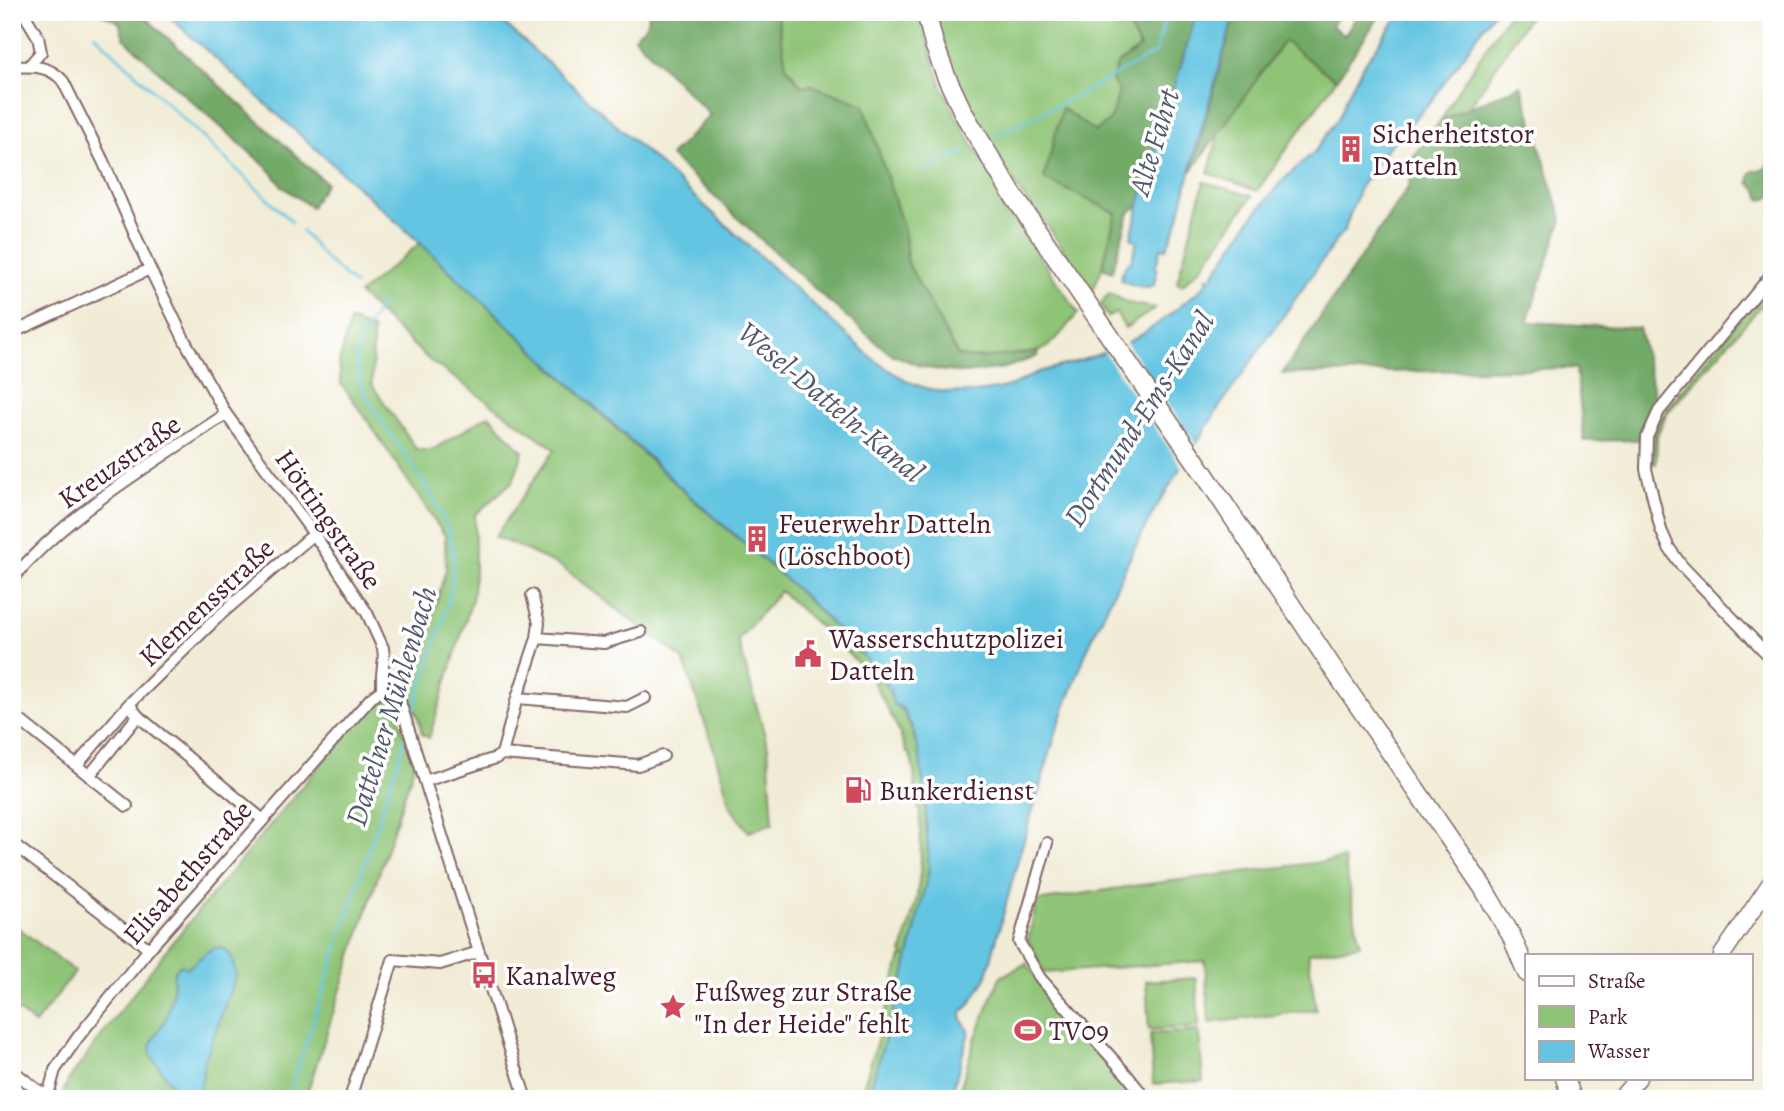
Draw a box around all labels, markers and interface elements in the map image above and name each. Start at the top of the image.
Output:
water label: Alte Fahrt [1118,83,1189,202]
place label: Sicherheitstor Datteln [1372,115,1535,185]
building icon: Sicherheitstor Datteln [1336,134,1366,164]
water label: Dortmund-Ems-Kanal [1054,303,1224,534]
water label: Wesel-Datteln-Kanal [729,312,933,492]
street label: Kreuzstraße [51,406,189,518]
street label: Höttingstraße [266,442,391,597]
place label: Feuerwehr Datteln (Löschboot) [778,505,991,575]
building icon: Feuerwehr Datteln (Löschboot) [742,524,772,554]
street label: Klemensstraße [131,530,283,675]
water label: Dattelner Mühlenbach [335,581,447,831]
place label: Wasserschutzpolizei Datteln [828,620,1064,690]
public building icon: Wasserschutzpolizei Datteln [793,639,823,669]
place label: Bunkerdienst [879,772,1034,810]
fuel station icon: Bunkerdienst [843,775,873,805]
street label: Elisabethstraße [114,792,261,953]
legend [1525,954,1752,1080]
place label: Kanalweg [505,957,616,995]
bus stop icon: Kanalweg [469,960,499,990]
text: Straße [1588,967,1646,995]
place label: Fußweg zur Straße "In der Heide" fehlt [694,973,912,1043]
place icon: Fußweg zur Straße "In der Heide" fehlt [658,992,688,1022]
text: Park [1588,1003,1628,1031]
place label: TV09 [1049,1012,1109,1050]
sports icon: TV09 [1013,1015,1043,1045]
text: Wasser [1587,1037,1650,1065]

